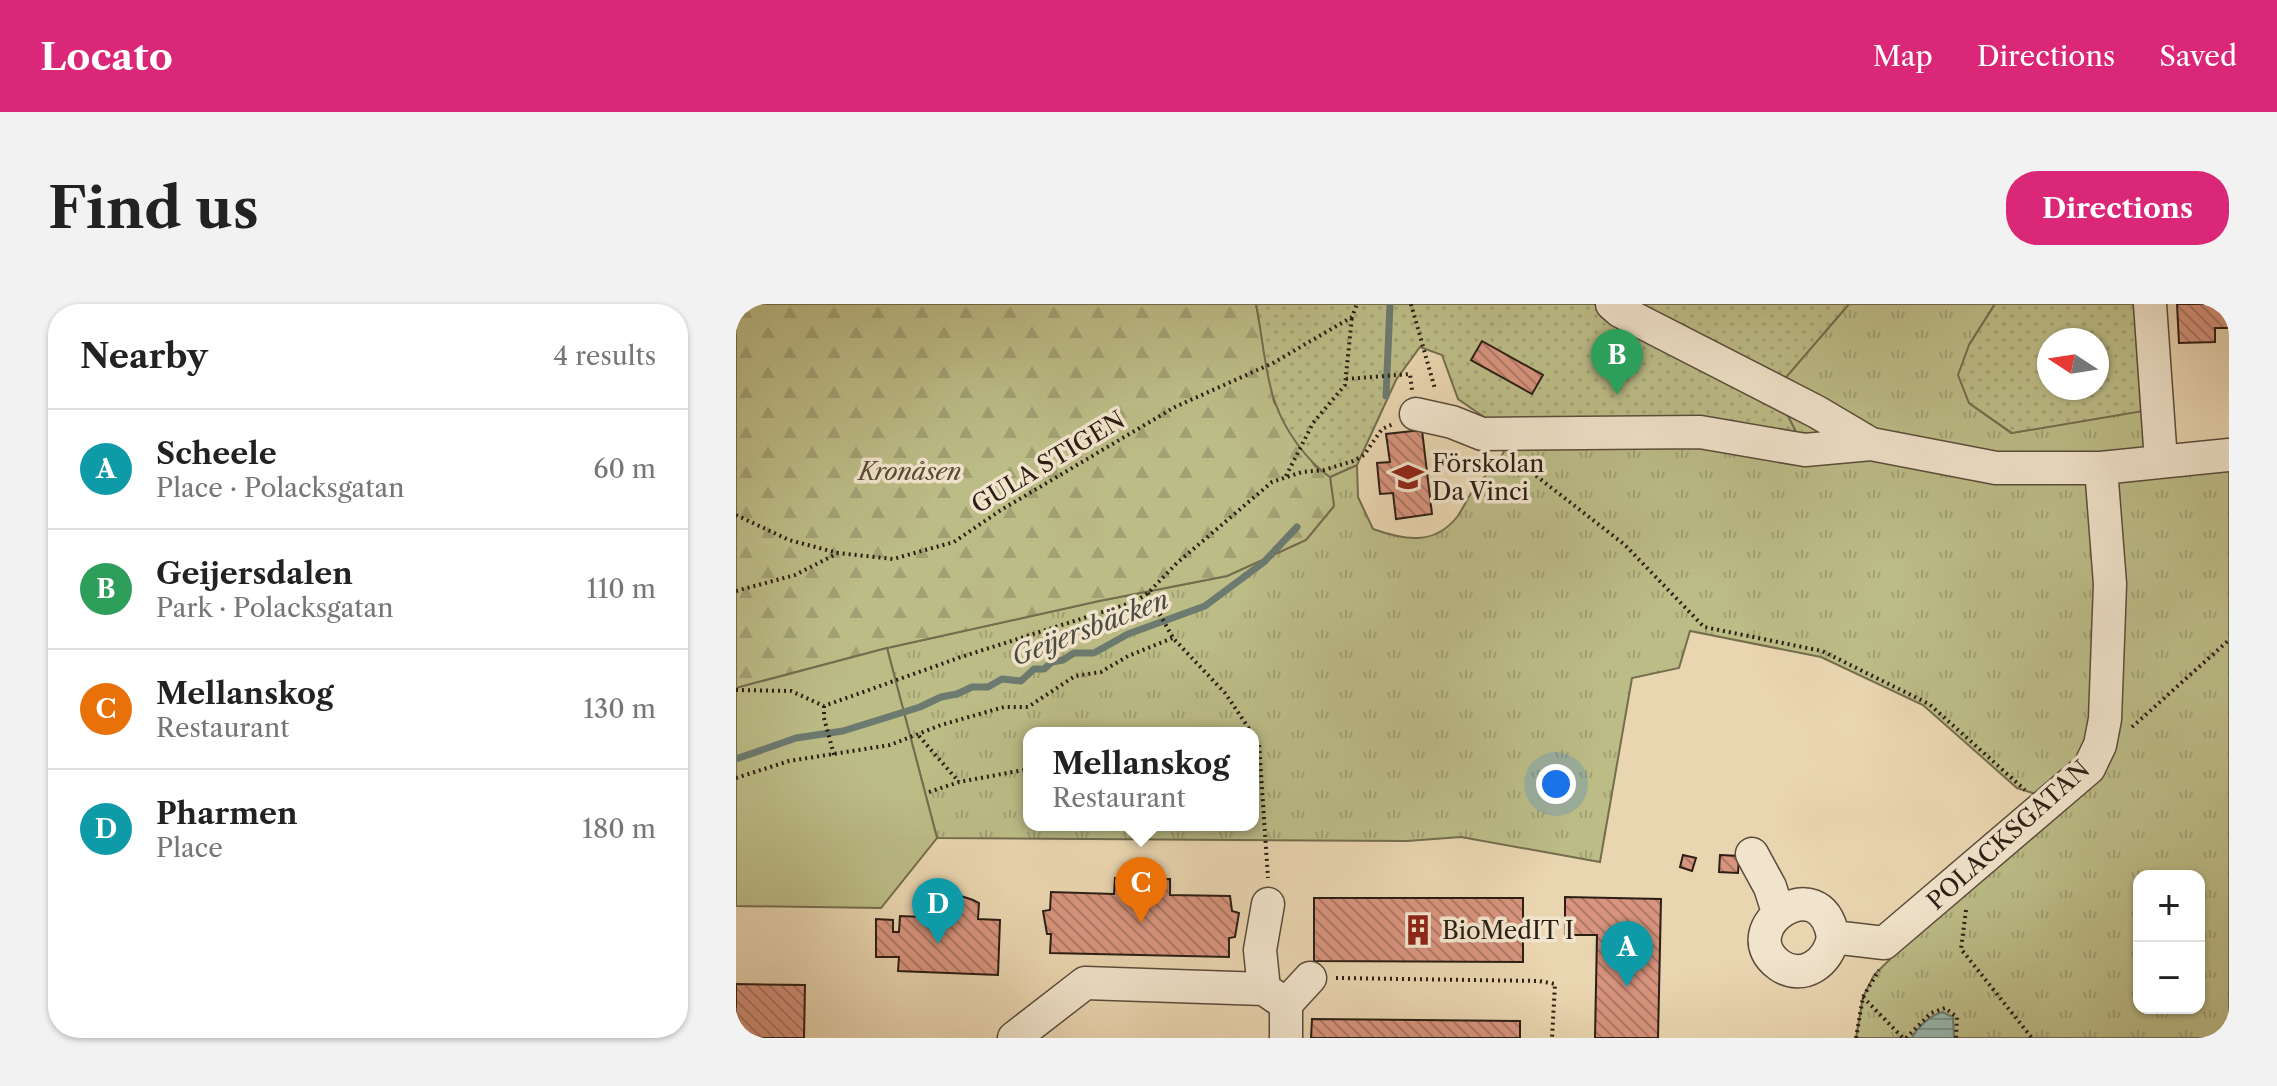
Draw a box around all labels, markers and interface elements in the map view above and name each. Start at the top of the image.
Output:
text: Locato [40,33,173,80]
text: Map [1873,39,1933,73]
text: Directions [1977,39,2115,73]
text: Saved [2159,39,2237,73]
button: Directions [2006,171,2229,245]
text: Find us [48,174,259,243]
north arrow [2037,328,2109,400]
pin: B [1591,329,1643,395]
text: Nearby [80,335,208,377]
text: 4 results [553,340,656,372]
street label: GULA STIGEN [966,405,1130,519]
text: Scheele [156,435,277,472]
place label: Förskolan Da Vinci [1432,449,1544,506]
text: A [96,453,116,485]
text: 60 m [593,453,656,485]
park label: Kronåsen [856,457,962,486]
school or university icon: Förskolan Da Vinci [1391,460,1425,494]
text: Place · Polacksgatan [156,472,404,504]
text: Geijersdalen [156,555,353,592]
text: B [96,573,116,605]
text: 110 m [587,573,656,605]
water label: Geijersbäcken [1007,583,1173,673]
text: Park · Polacksgatan [156,592,394,624]
text: Mellanskog [156,675,333,712]
text: C [96,693,116,725]
text: 130 m [583,693,656,725]
text: Restaurant [156,712,290,744]
popup [1023,727,1259,831]
text: Mellanskog [1052,745,1230,782]
street label: POLACKSGATAN [1921,754,2095,916]
your location [1536,764,1576,804]
text: Restaurant [1052,782,1186,814]
text: Pharmen [156,795,298,832]
text: D [95,813,117,845]
text: 180 m [582,813,656,845]
text: Place [156,832,223,864]
pin: C [1115,857,1167,923]
map controls [2133,870,2205,1014]
button: + [2133,870,2205,942]
pin: D [912,878,964,944]
building icon: BioMedIT I [1401,913,1435,947]
place label: BioMedIT I [1442,916,1574,945]
pin: A [1601,921,1653,987]
button: − [2133,942,2205,1014]

